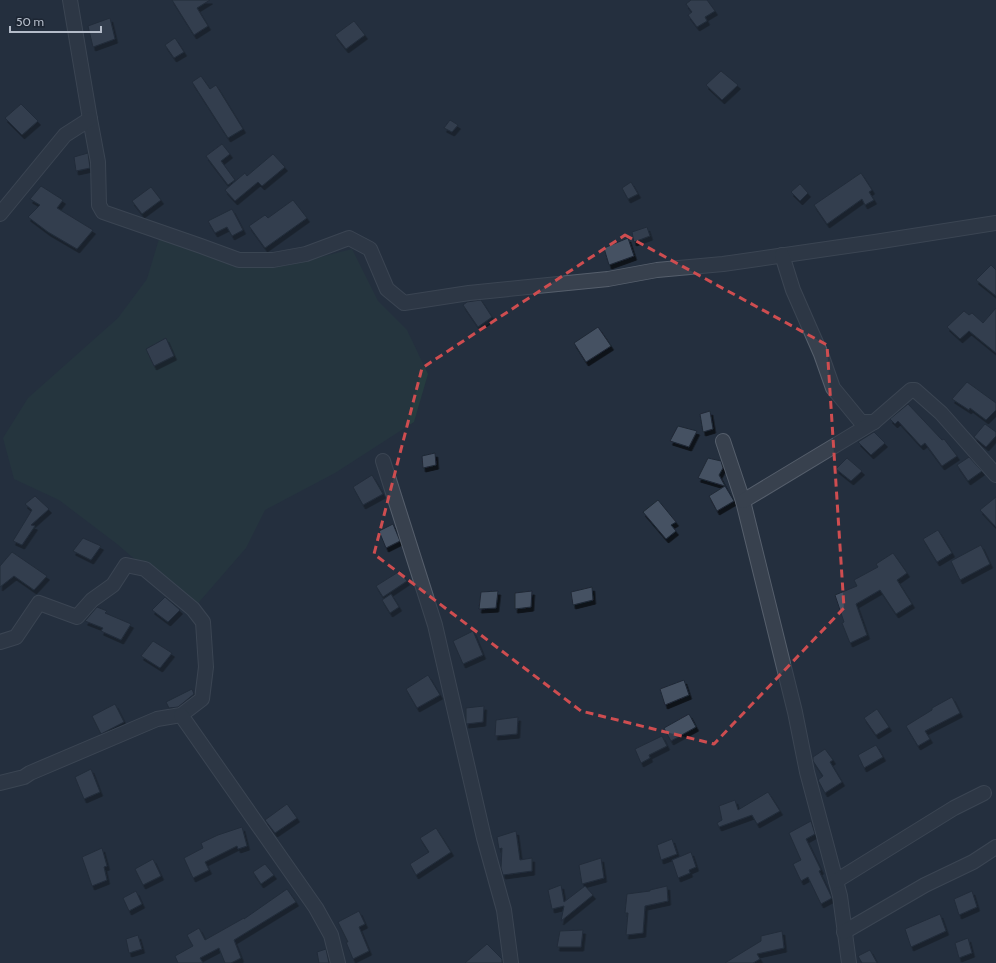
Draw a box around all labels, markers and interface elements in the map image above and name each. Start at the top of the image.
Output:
scale bar [10,8,101,34]
text: 50 m [16,14,44,29]

